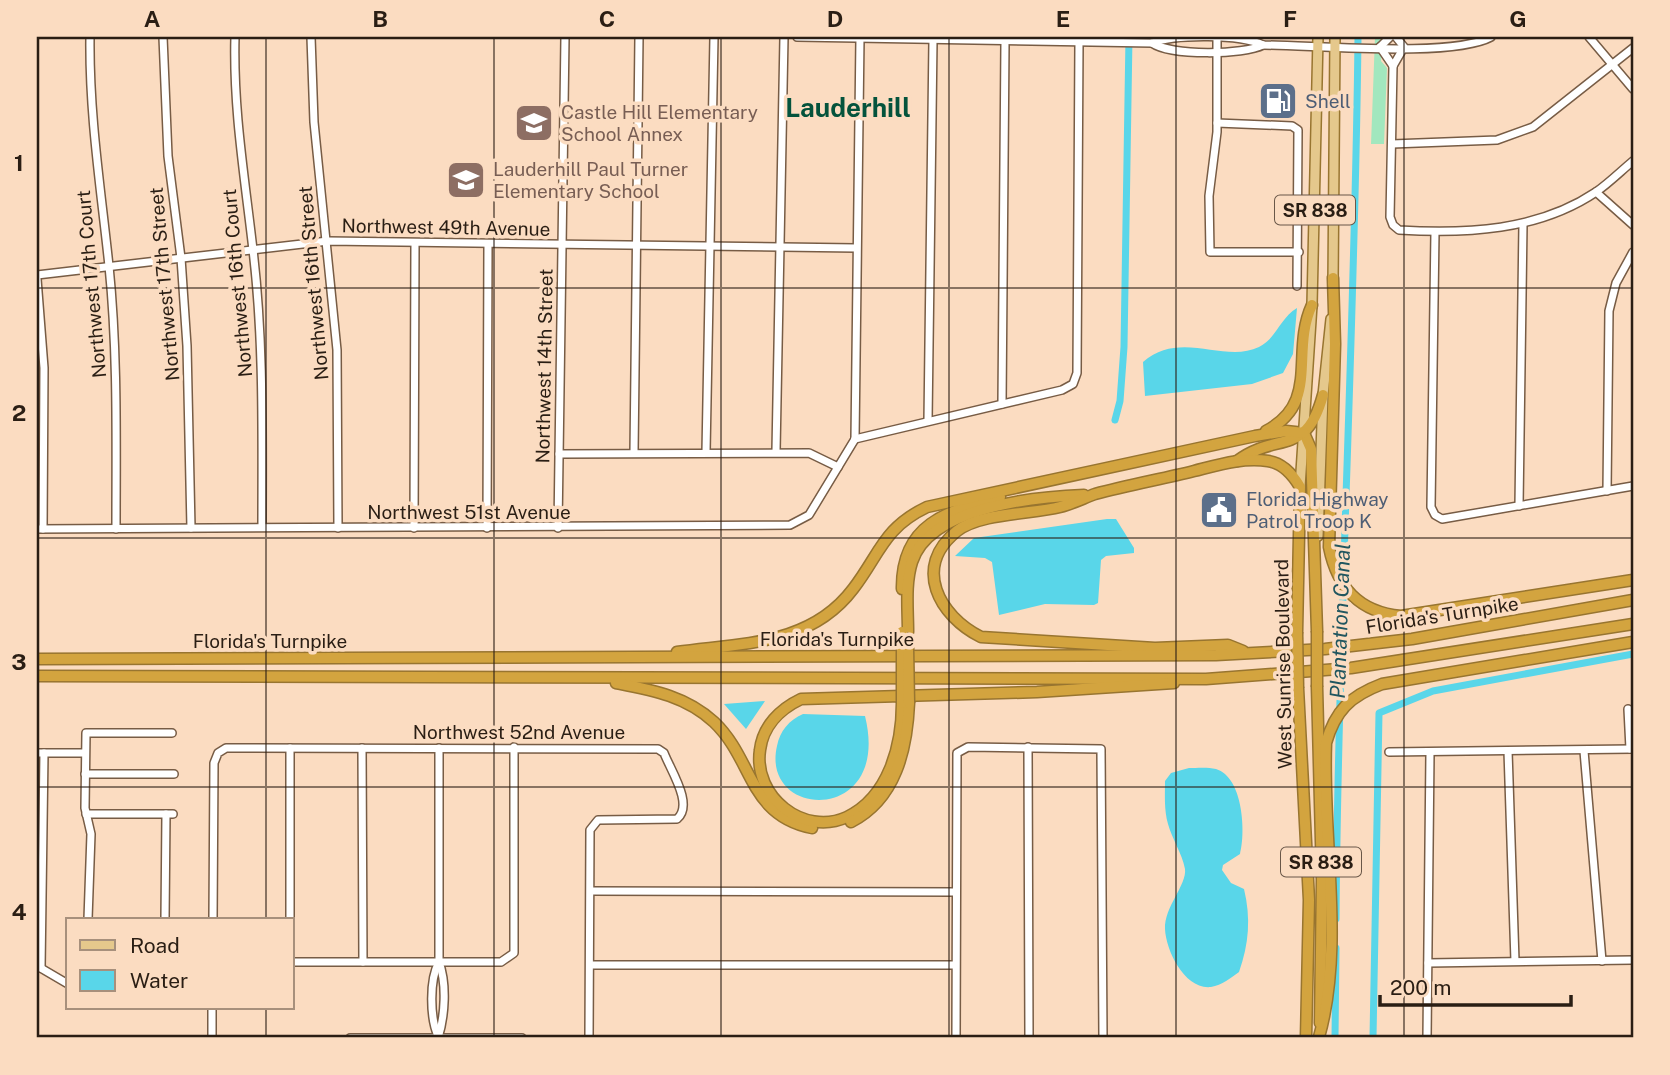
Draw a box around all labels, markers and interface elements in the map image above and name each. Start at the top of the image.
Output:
text: A [144,5,161,32]
text: B [372,5,388,32]
text: C [599,5,615,32]
text: D [827,5,843,32]
text: E [1056,5,1070,32]
text: F [1283,5,1297,32]
text: G [1509,5,1527,32]
fuel station icon: Shell [1257,80,1299,122]
place label: Shell [1305,90,1351,112]
district label: Lauderhill [785,92,911,123]
place label: Castle Hill Elementary School Annex [561,101,758,145]
school or university icon: Castle Hill Elementary School Annex [513,102,555,144]
text: 1 [14,149,24,176]
place label: Lauderhill Paul Turner Elementary School [493,158,688,202]
school or university icon: Lauderhill Paul Turner Elementary School [445,159,487,201]
street label: Northwest 16th Street [294,185,332,381]
street label: Northwest 17th Street [145,186,183,382]
street label: Northwest 16th Court [218,188,256,378]
street label: Northwest 17th Court [72,189,110,379]
road number: SR 838 [1275,196,1355,224]
street label: Northwest 49th Avenue [341,214,551,240]
street label: Northwest 14th Street [531,268,557,464]
text: 2 [12,399,26,426]
place label: Florida Highway Patrol Troop K [1246,488,1389,532]
public building icon: Florida Highway Patrol Troop K [1198,489,1240,531]
street label: Northwest 51st Avenue [367,501,571,523]
water label: Plantation Canal [1325,543,1355,699]
street label: West Sunrise Boulevard [1270,559,1296,769]
street label: Florida's Turnpike [1364,592,1520,638]
street label: Florida's Turnpike [760,628,914,650]
street label: Florida's Turnpike [193,630,347,652]
text: 3 [11,648,27,675]
street label: Northwest 52nd Avenue [413,721,625,743]
road number: SR 838 [1281,848,1361,876]
text: 4 [11,898,27,925]
legend [66,918,294,1009]
text: Road [130,933,180,958]
scale bar [1380,963,1570,1007]
text: Water [130,968,188,993]
text: 200 m [1390,975,1451,1000]

